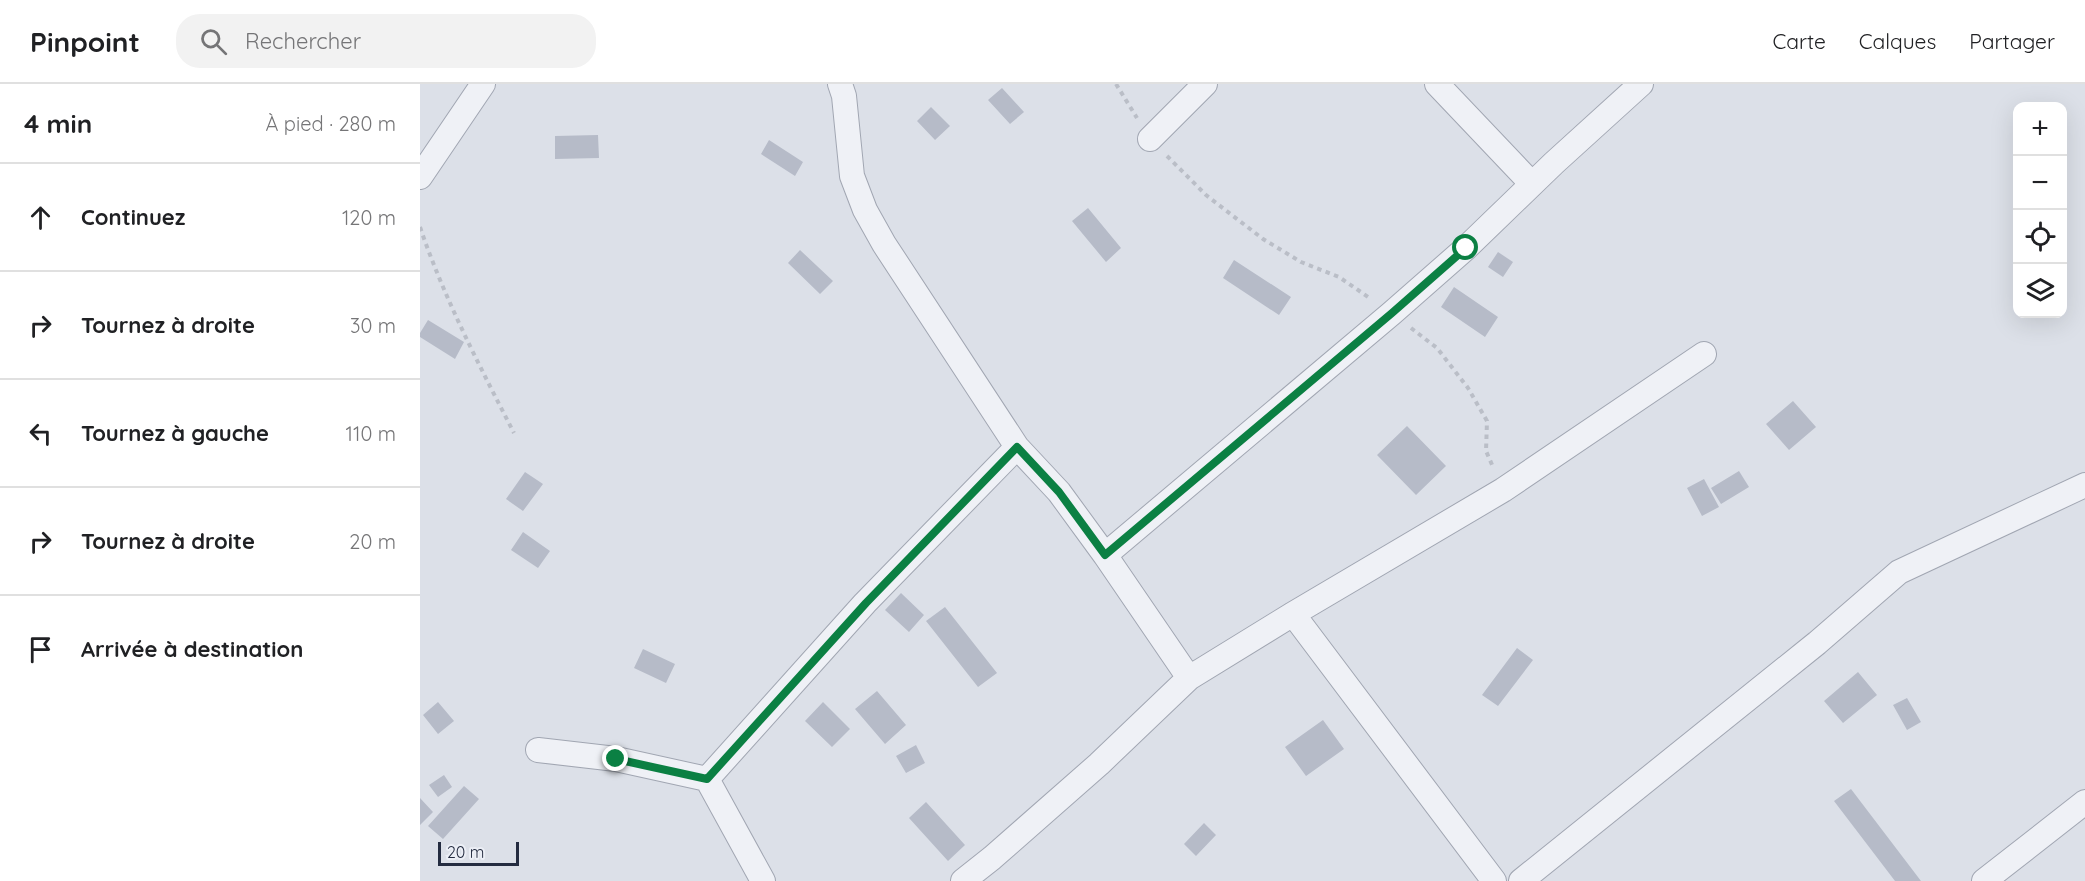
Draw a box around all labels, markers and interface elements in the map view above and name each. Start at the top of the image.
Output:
search box [176,14,596,68]
text: Pinpoint [30,24,140,59]
icon: search [197,25,230,58]
text: Rechercher [245,27,361,55]
text: Carte [1772,28,1826,54]
text: Calques [1859,28,1936,54]
text: Partager [1969,28,2055,54]
map controls [2013,102,2067,318]
button: + [2013,102,2067,156]
text: 4 min [24,107,92,140]
text: À pied · 280 m [265,111,396,136]
button: − [2013,156,2067,210]
icon: ahead [24,201,57,234]
text: Continuez [81,203,185,231]
text: 120 m [342,205,396,230]
button: locate [2013,210,2067,264]
route start [1452,234,1478,260]
button: layers [2013,264,2067,318]
icon: right [24,309,57,342]
text: Tournez à droite [81,311,255,339]
text: 30 m [350,313,396,338]
icon: left [24,417,57,450]
text: Tournez à gauche [81,419,269,447]
text: 110 m [346,421,396,446]
icon: right [24,525,57,558]
text: Tournez à droite [81,527,255,555]
text: 20 m [349,529,396,554]
icon: arrive [24,633,57,666]
text: Arrivée à destination [81,635,303,663]
route end [602,745,628,771]
scale bar [438,839,519,866]
text: 20 m [447,842,484,862]

